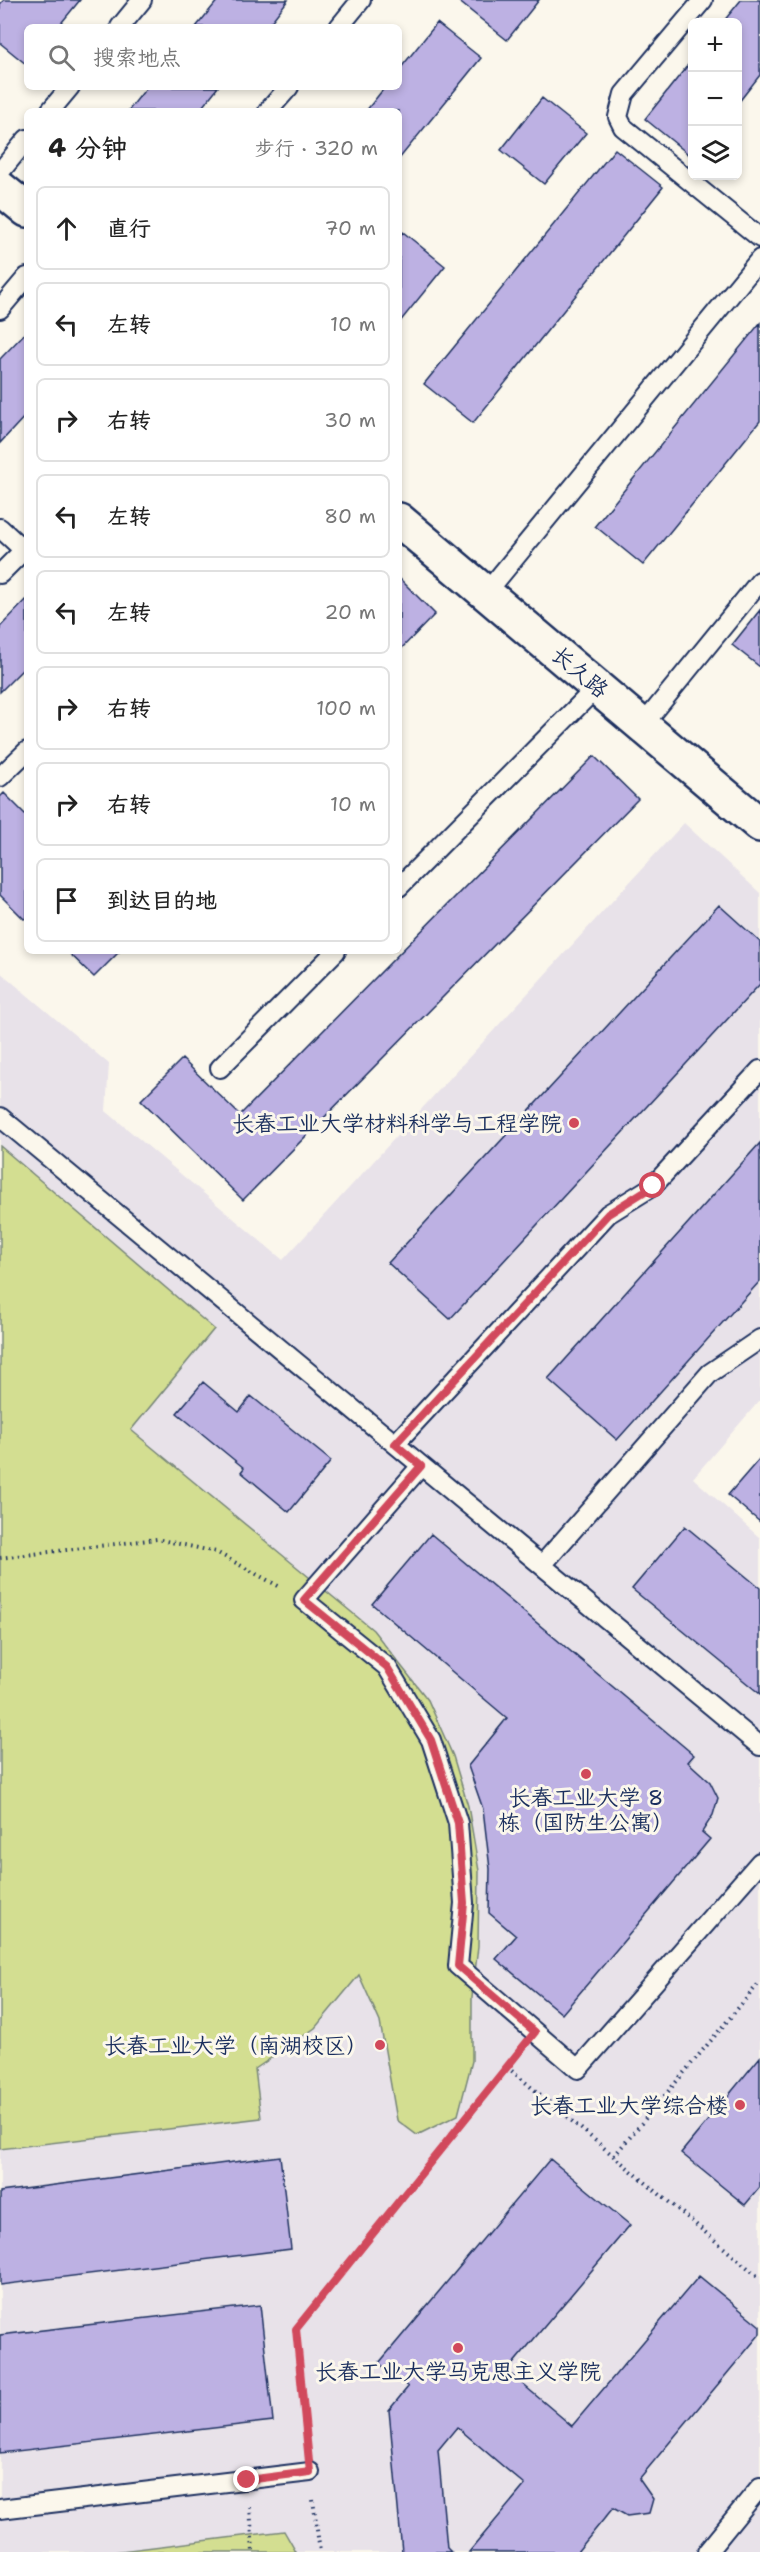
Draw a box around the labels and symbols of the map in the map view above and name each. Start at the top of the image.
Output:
street label: 长久路 [545,640,615,704]
place label: 长春工业大学材料科学与工程学院 [232,1109,562,1138]
marker: 长春工业大学材料科学与工程学院 [567,1116,581,1130]
route start [639,1172,665,1198]
marker: 长春工业大学 8 栋（国防生公寓） [579,1767,593,1781]
place label: 长春工业大学 8 栋（国防生公寓） [498,1783,674,1837]
place label: 长春工业大学（南湖校区） [104,2031,368,2060]
marker: 长春工业大学（南湖校区） [373,2038,387,2052]
place label: 长春工业大学综合楼 [530,2091,728,2120]
marker: 长春工业大学综合楼 [733,2098,747,2112]
marker: 长春工业大学马克思主义学院 [451,2341,465,2355]
place label: 长春工业大学马克思主义学院 [315,2357,601,2386]
route end [233,2466,259,2492]

